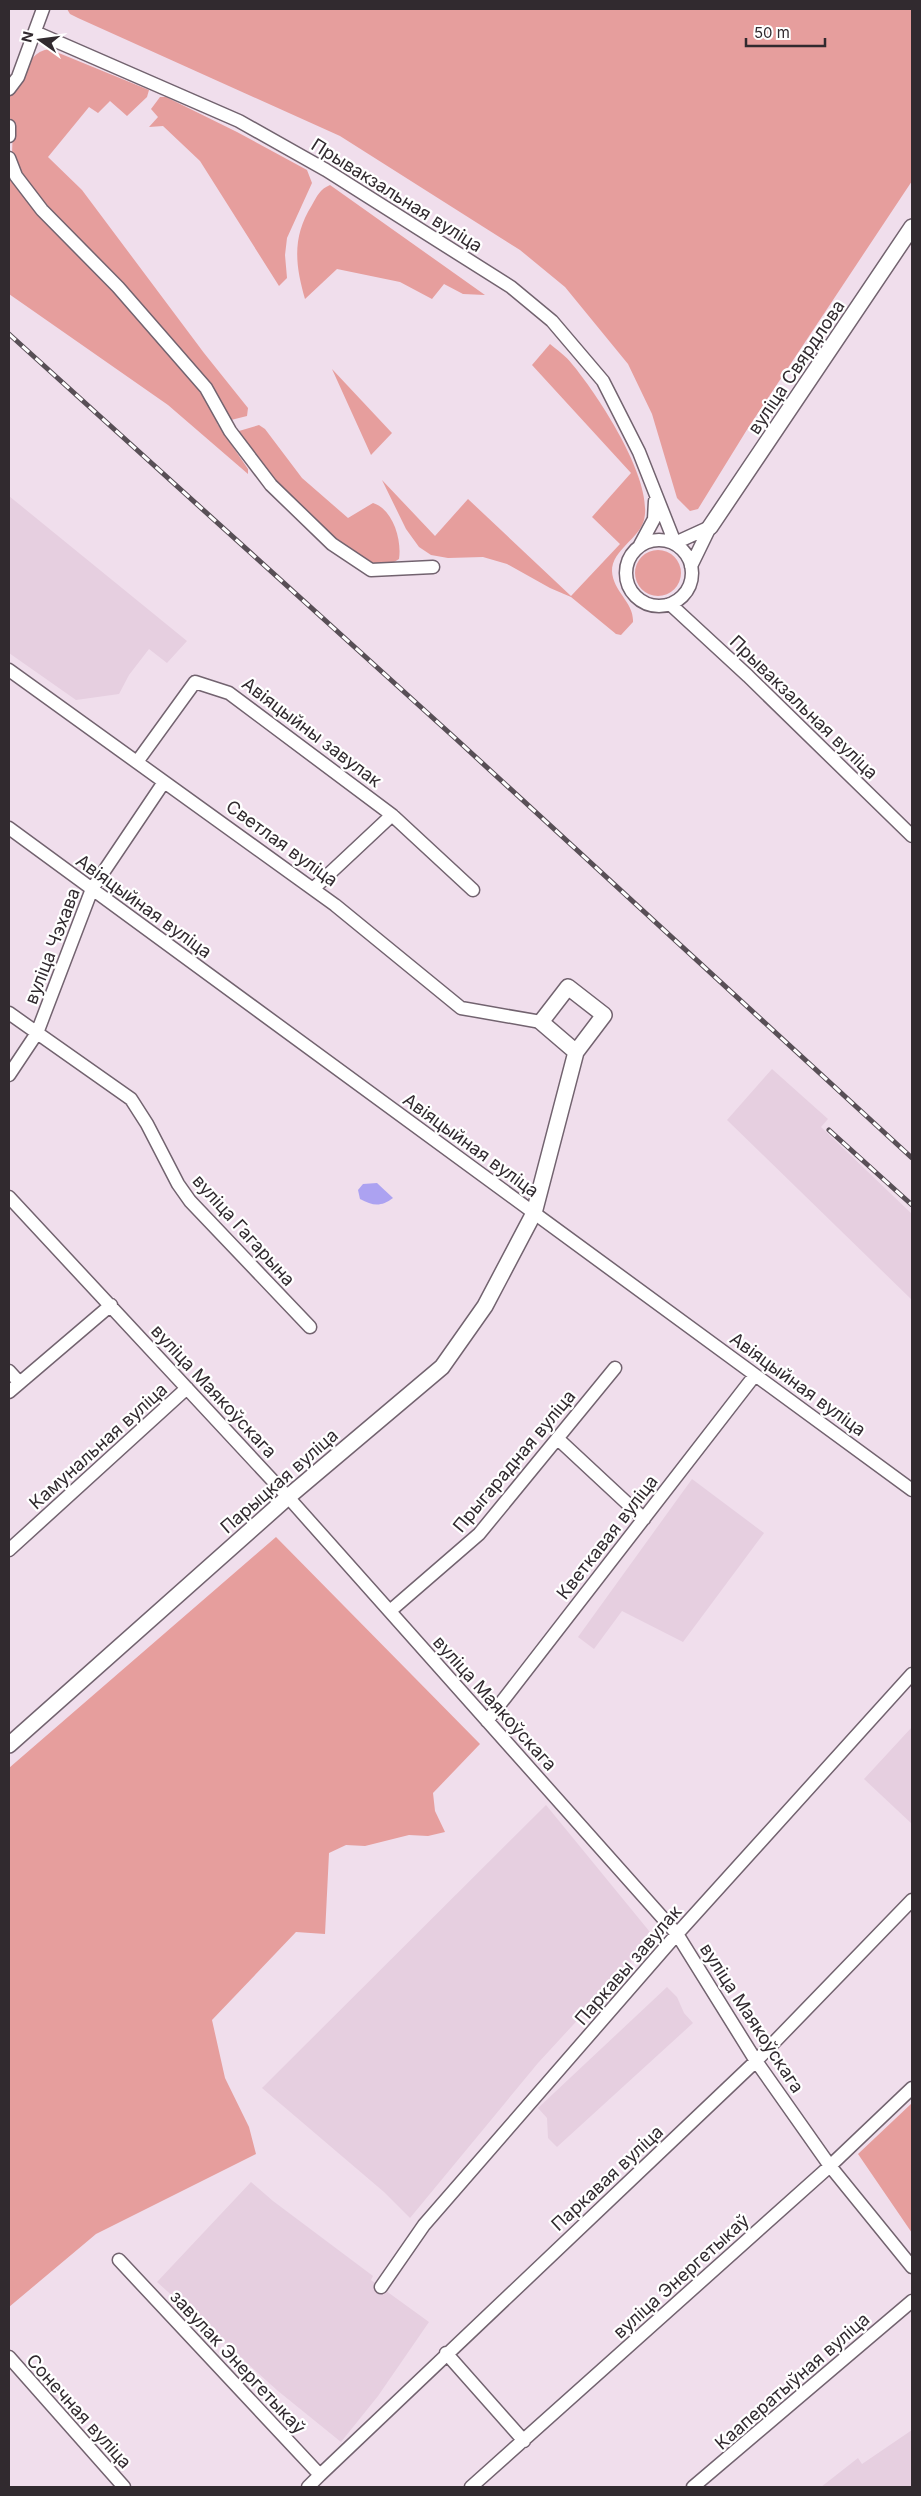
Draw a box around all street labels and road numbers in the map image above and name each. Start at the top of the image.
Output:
street label: Прывакзальная вуліца [308,134,486,256]
street label: вуліца Свярдлова [743,296,849,438]
street label: Прывакзальная вуліца [726,631,882,783]
street label: Авіяцыйны завулак [238,673,386,791]
street label: Светлая вуліца [222,795,342,891]
street label: Авіяцыйная вуліца [72,850,216,962]
street label: вуліца Чэхава [20,885,84,1007]
street label: Авіяцыйная вуліца [399,1089,543,1201]
street label: вуліца Гагарына [189,1170,299,1290]
street label: вуліца Маякоўскага [147,1320,281,1462]
street label: Авіяцыйная вуліца [726,1328,870,1440]
street label: Камунальная вуліца [25,1379,171,1513]
street label: Прыгарадная вуліца [448,1386,580,1536]
street label: Парыцкая вуліца [216,1424,342,1538]
street label: Кветкавая вуліца [552,1471,662,1603]
street label: вуліца Маякоўскага [429,1631,561,1775]
street label: Паркавы завулак [570,1901,686,2029]
street label: вуліца Маякоўскага [696,1939,808,2097]
street label: Паркавая вуліца [547,2121,667,2235]
street label: вуліца Энергетыкаў [609,2210,753,2342]
street label: завулак Энергетыкаў [166,2286,310,2438]
street label: Кааператыўная вуліца [711,2308,873,2454]
street label: Сонечная вуліца [22,2350,136,2472]

